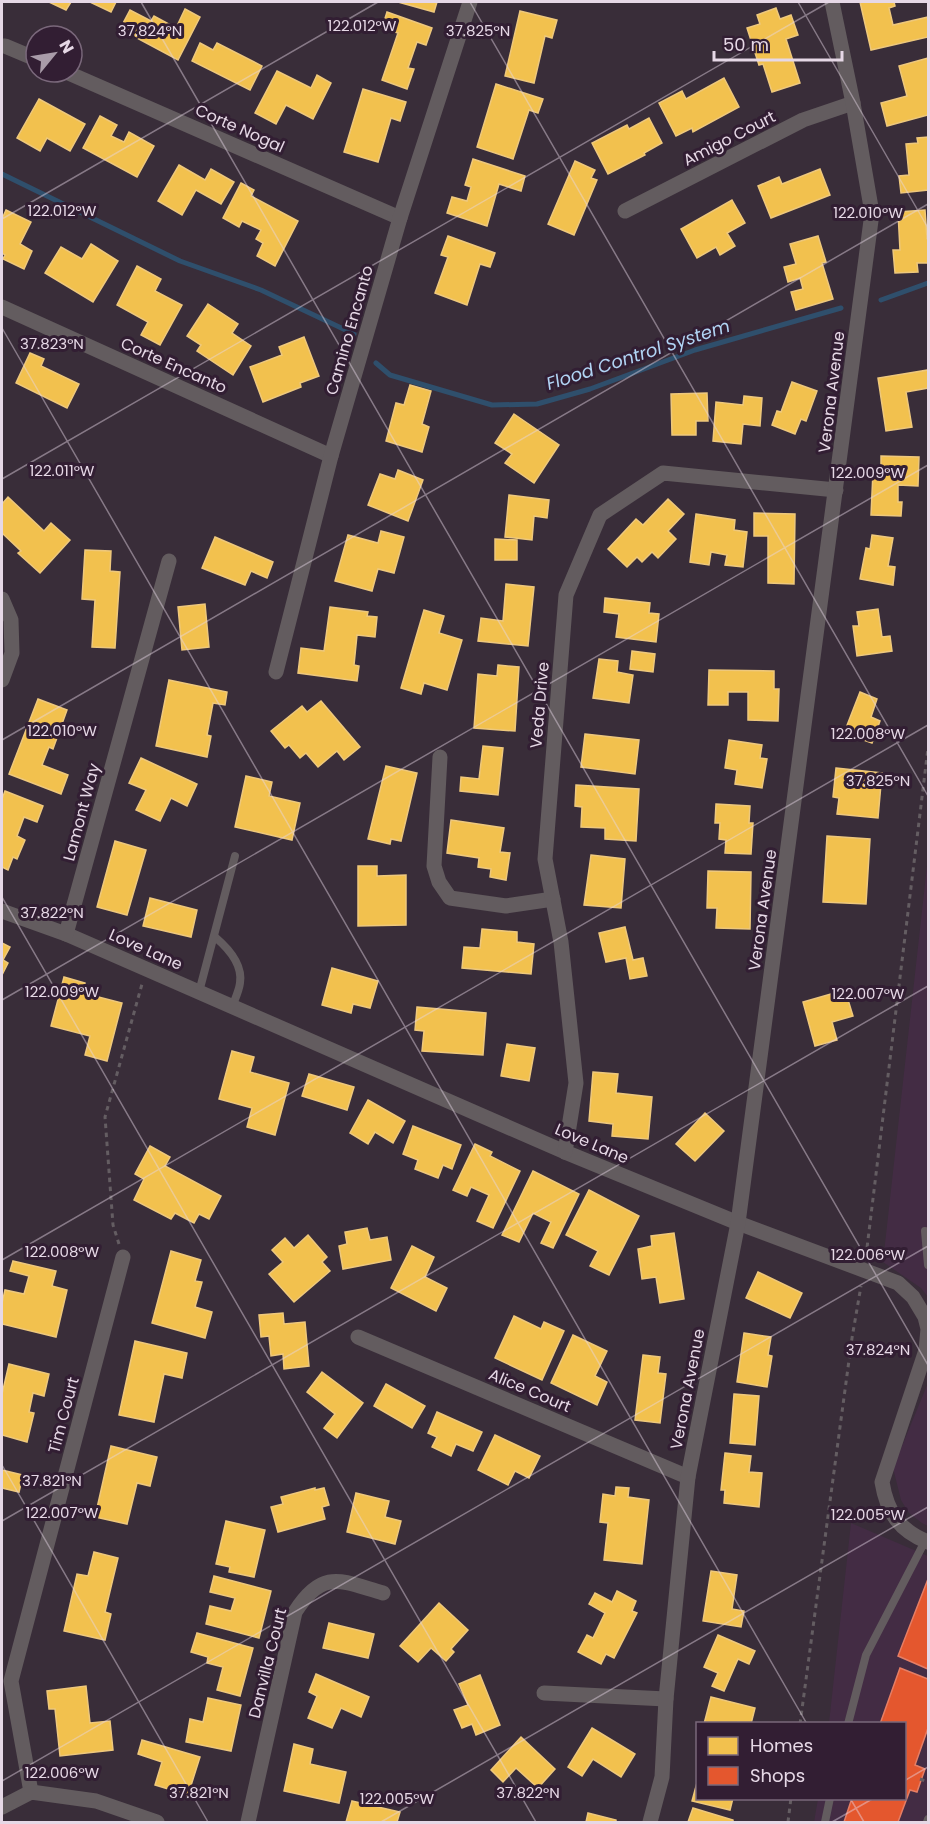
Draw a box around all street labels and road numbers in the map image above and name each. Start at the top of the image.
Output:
street label: Corte Nogal [191,99,288,158]
street label: Amigo Court [679,105,780,172]
street label: Camino Encanto [320,263,379,398]
street label: Verona Avenue [813,330,850,454]
street label: Corte Encanto [117,332,230,399]
street label: Veda Drive [524,661,555,749]
street label: Lamont Way [57,761,106,864]
street label: Verona Avenue [743,848,782,972]
street label: Love Lane [105,923,186,976]
street label: Love Lane [551,1118,632,1169]
street label: Verona Avenue [665,1327,710,1451]
street label: Alice Court [485,1363,575,1418]
street label: Tim Court [42,1374,85,1456]
street label: Danvilla Court [243,1605,292,1721]

